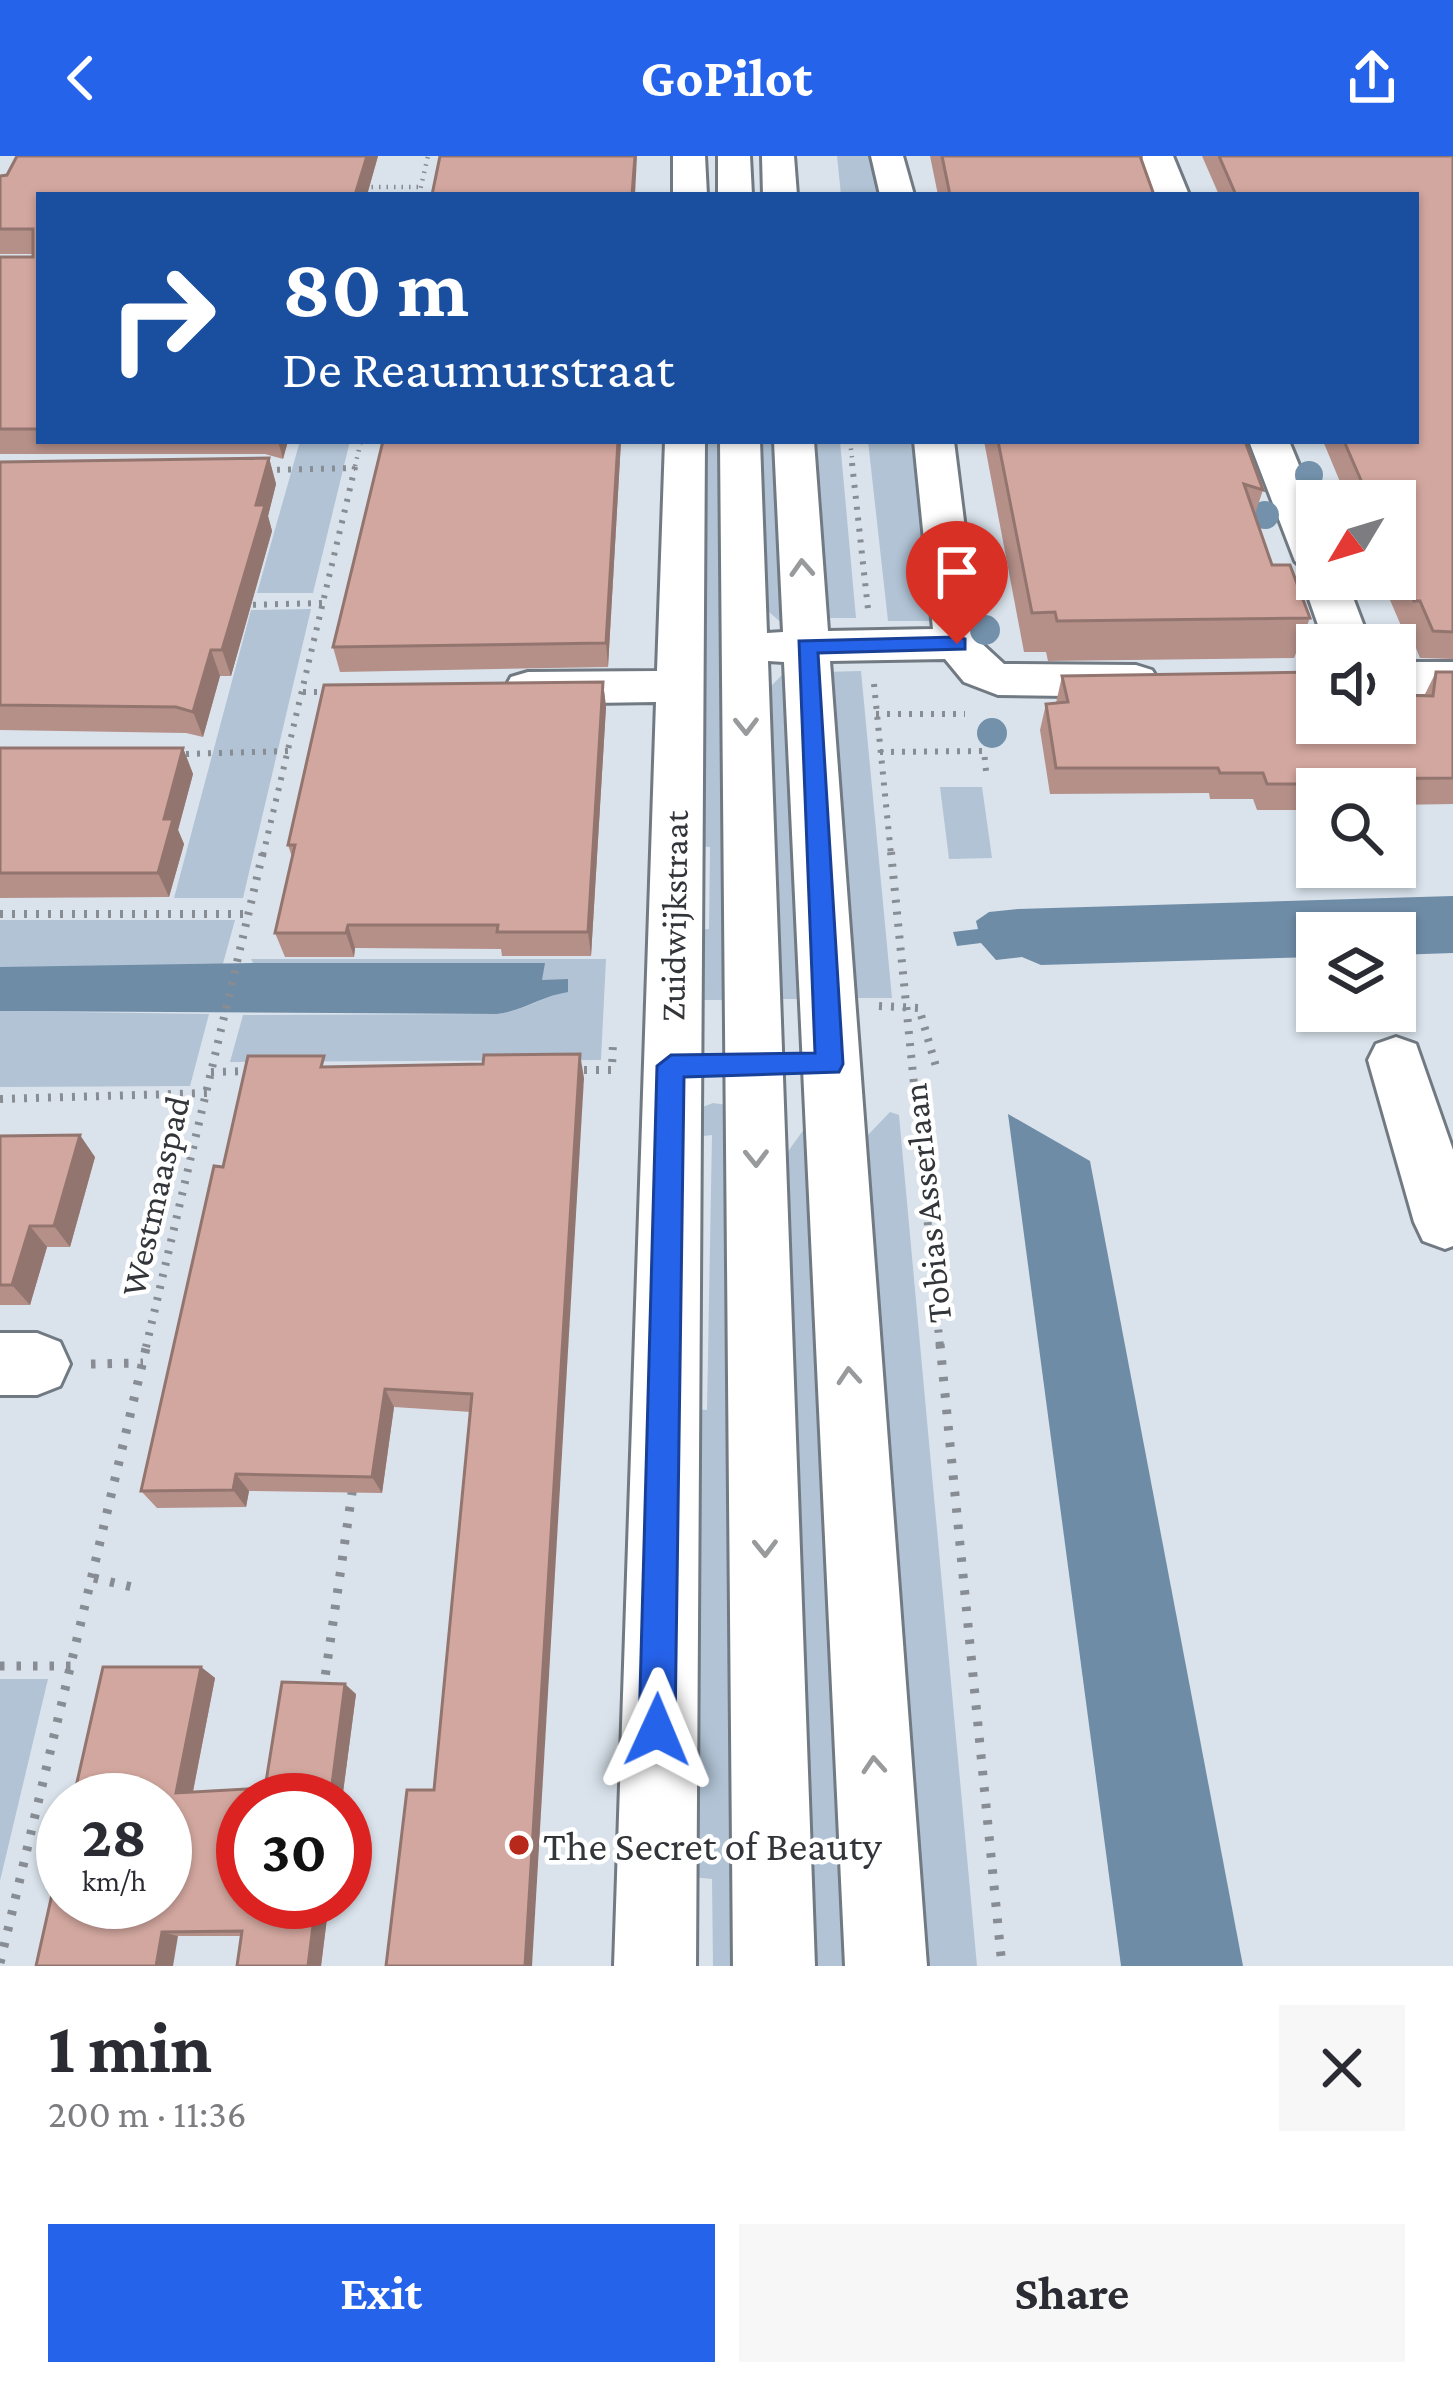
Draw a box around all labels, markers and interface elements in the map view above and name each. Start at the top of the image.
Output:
icon: back [48,45,114,111]
icon: share [1339,45,1405,111]
text: GoPilot [641,48,812,108]
icon: right [84,240,240,396]
text: 80 m [282,241,469,334]
text: De Reaumurstraat [282,339,674,399]
north arrow [1296,480,1416,600]
map controls [1296,480,1416,1032]
pin [906,521,1008,644]
icon: arrive [924,539,990,605]
one-way arrow [789,558,815,577]
button: sound [1296,624,1416,744]
one-way arrow [732,717,758,736]
button: search [1296,768,1416,888]
street label: Zuidwijkstraat [652,809,696,1022]
button: layers [1296,912,1416,1032]
street label: Tobias Asserlaan [895,1081,959,1325]
street label: Westmaaspad [113,1092,197,1300]
one-way arrow [742,1149,768,1168]
one-way arrow [836,1366,862,1385]
one-way arrow [751,1539,777,1558]
position arrow [594,1667,720,1793]
one-way arrow [861,1755,887,1774]
speed limit sign: 30 [216,1773,372,1929]
text: 28 [81,1802,147,1869]
place label: The Secret of Beauty [543,1822,882,1869]
marker: The Secret of Beauty [506,1832,532,1858]
text: km/h [82,1864,146,1897]
button: close [1279,2005,1405,2131]
text: 1 min [48,2007,212,2087]
text: 200 m · 11:36 [48,2092,246,2135]
button: Exit [48,2224,715,2362]
button: Share [739,2224,1405,2362]

